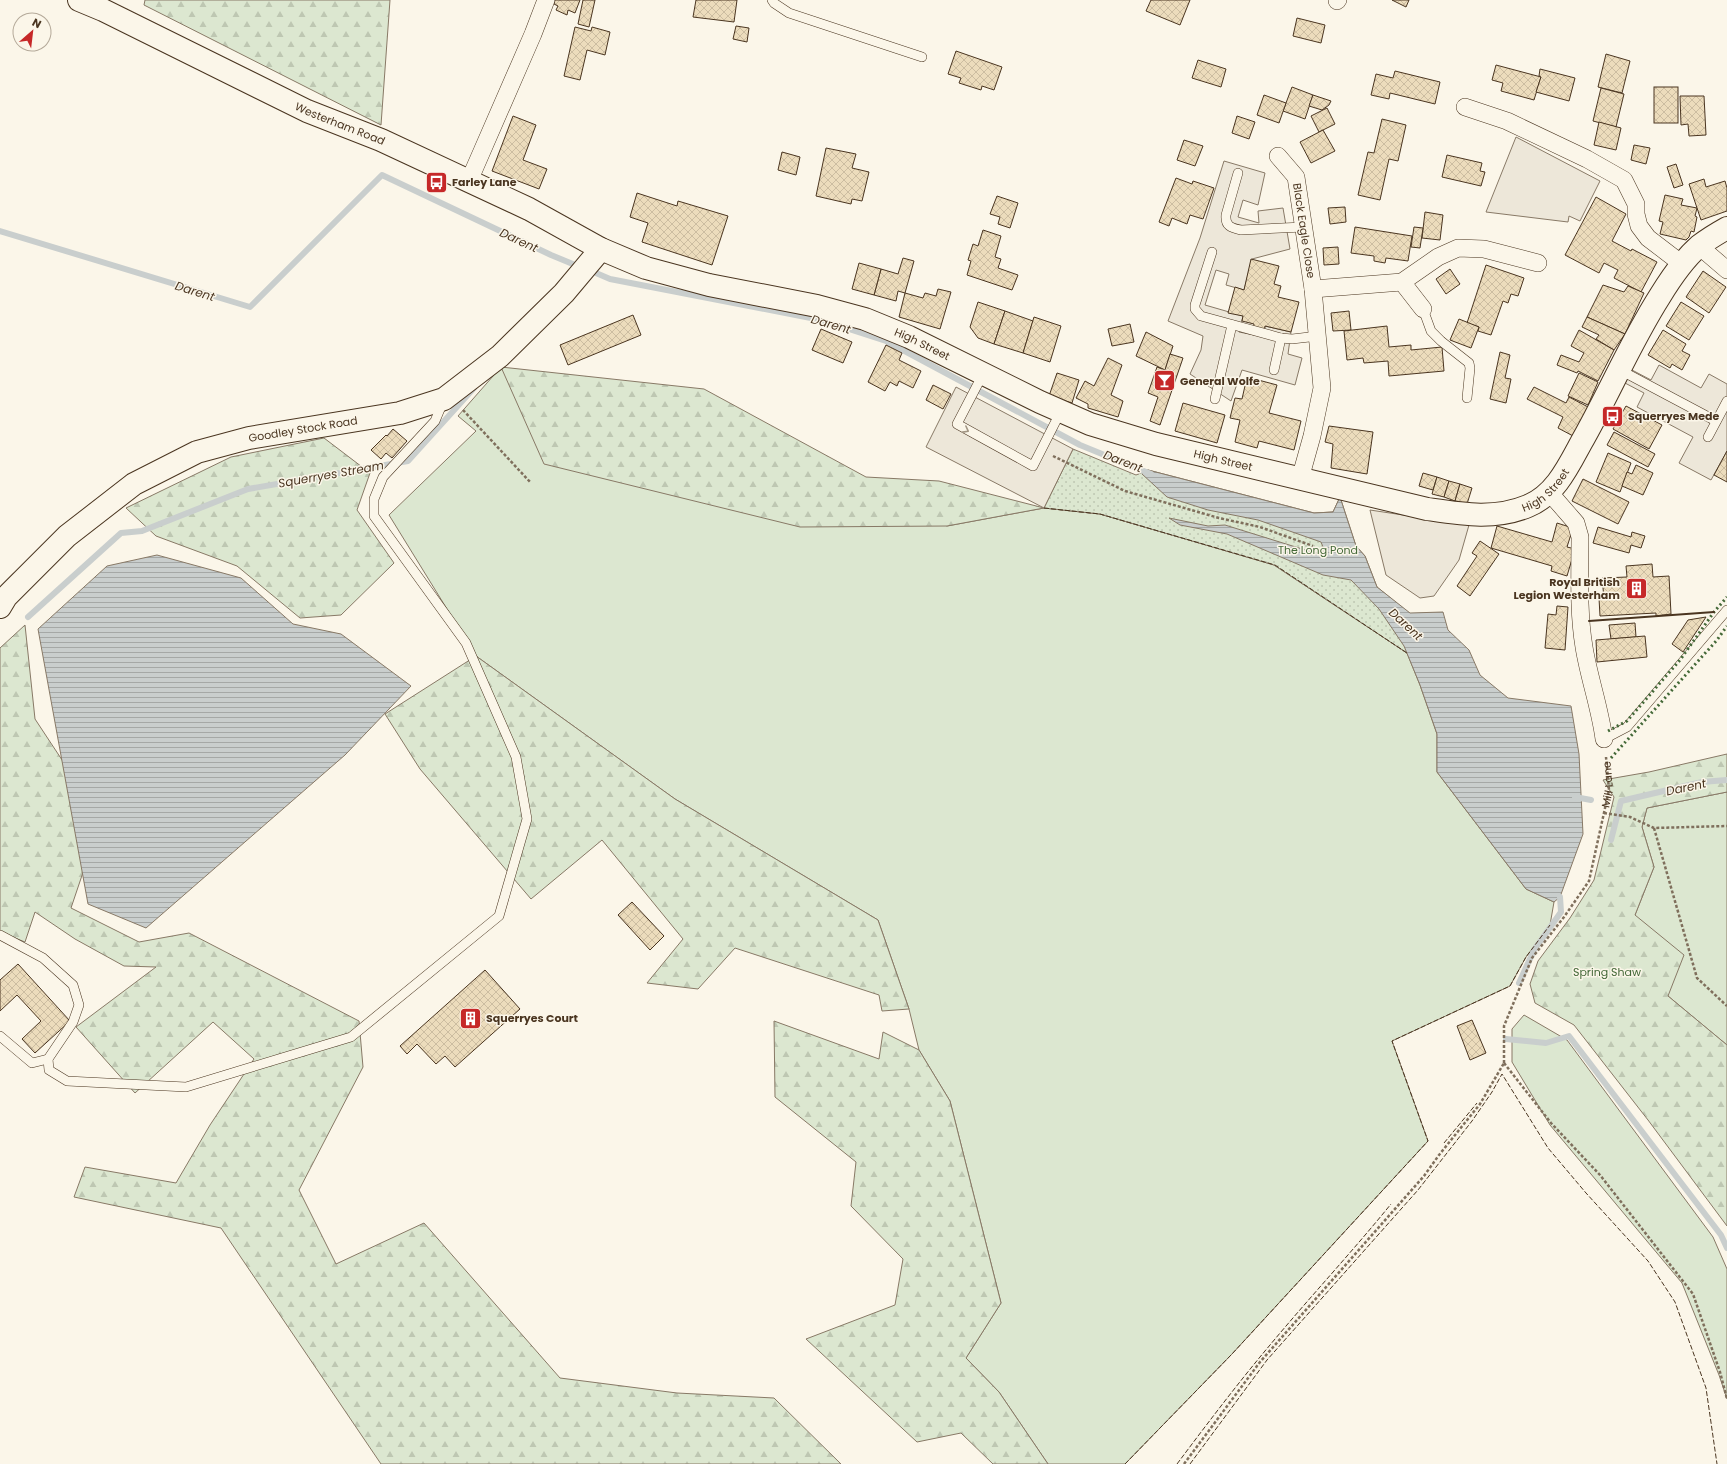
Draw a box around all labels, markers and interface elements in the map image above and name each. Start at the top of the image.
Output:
north arrow [12,12,52,52]
text: N [29,14,44,32]
street label: Westerham Road [292,98,388,149]
bus stop icon: Farley Lane [423,169,449,195]
place label: Farley Lane [452,174,517,190]
street label: Black Eagle Close [1289,182,1319,280]
water label: Darent [497,224,542,257]
water label: Darent [173,277,217,305]
water label: Darent [809,310,853,338]
street label: High Street [892,324,953,364]
bar icon: General Wolfe [1151,368,1177,394]
place label: General Wolfe [1180,373,1260,389]
bus stop icon: Squerryes Mede [1600,403,1626,429]
place label: Squerryes Mede [1628,408,1719,424]
street label: Goodley Stock Road [247,412,359,446]
one-way arrow [962,425,970,432]
street label: High Street [1192,445,1254,475]
water label: Darent [1101,446,1146,476]
water label: Squerryes Stream [277,456,385,492]
street label: High Street [1519,465,1573,516]
park label: The Long Pond [1278,542,1358,558]
place label: Royal British Legion Westerham [1514,574,1620,603]
building icon: Royal British Legion Westerham [1623,575,1649,601]
water label: Darent [1385,604,1427,644]
street label: Mill Lane [1597,760,1617,809]
water label: Darent [1664,774,1708,800]
park label: Spring Shaw [1573,964,1641,980]
building icon: Squerryes Court [457,1005,483,1031]
place label: Squerryes Court [486,1010,579,1026]

